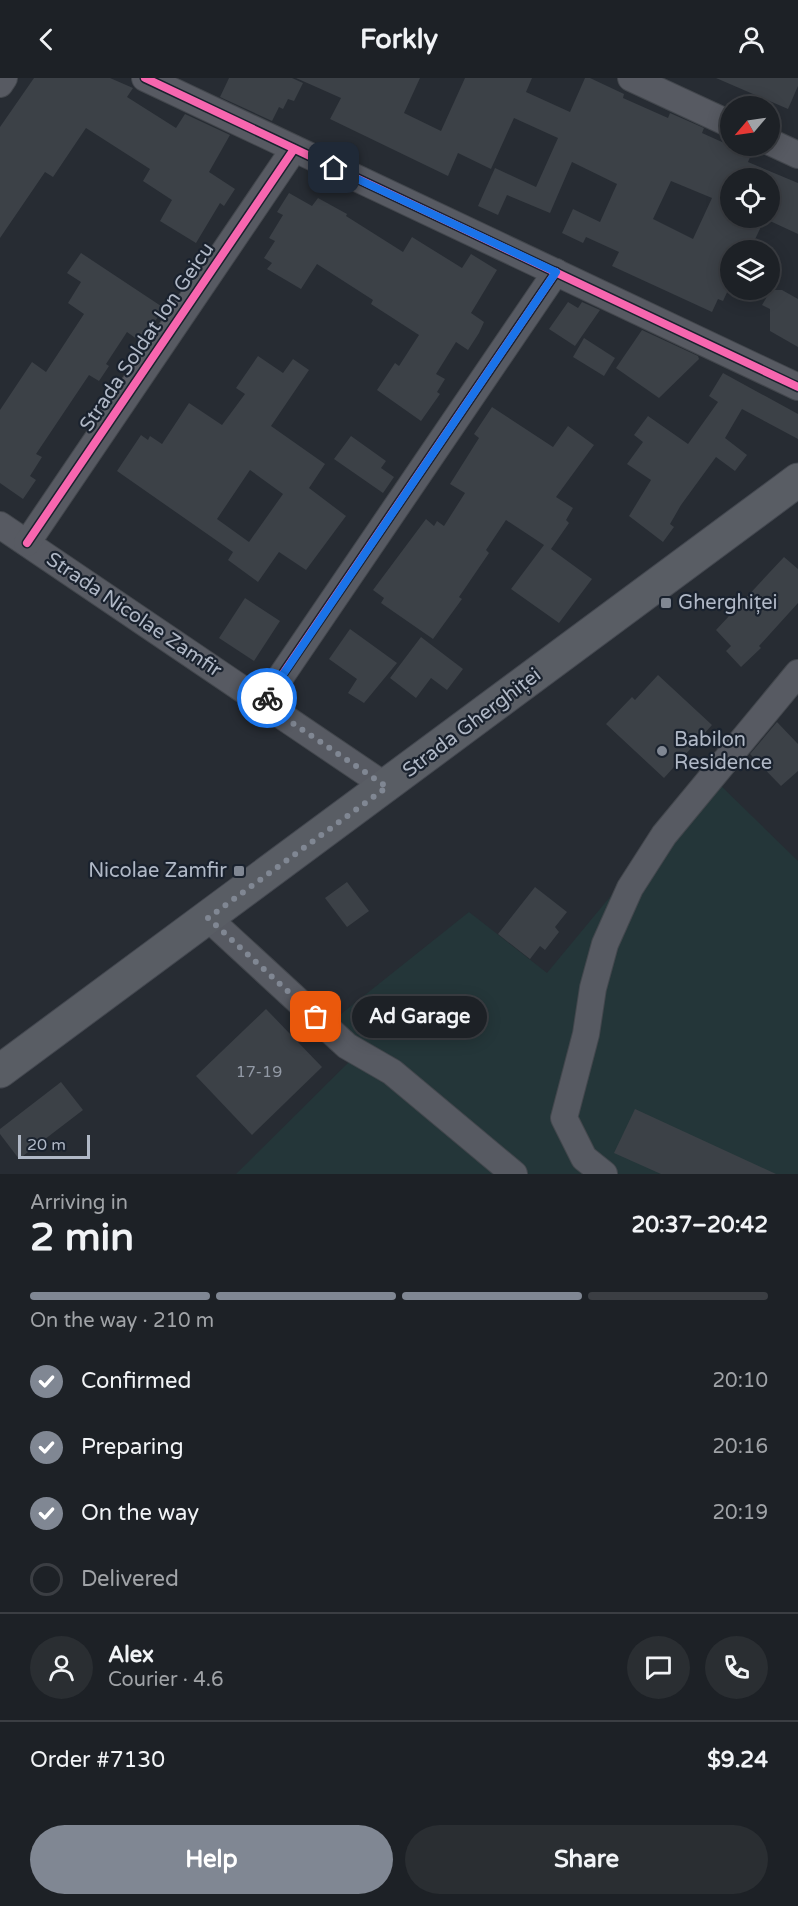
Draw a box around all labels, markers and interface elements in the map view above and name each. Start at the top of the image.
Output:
icon: back [30,23,63,56]
text: Forkly [360,23,438,56]
icon: person [735,23,768,56]
north arrow [720,96,780,156]
map controls [720,96,780,300]
pin [308,142,359,193]
icon: home [317,151,350,184]
button: locate [720,168,780,228]
street label: Strada Soldat Ion Geicu [75,238,219,436]
button: layers [720,240,780,300]
street label: Strada Nicolae Zamfir [42,547,227,683]
place label: Gherghiței [678,591,778,615]
marker: Gherghiței [659,596,673,610]
street label: Strada Gherghiței [398,663,546,783]
courier [237,668,297,728]
icon: bike [251,682,284,715]
place label: Babilon Residence [674,728,772,775]
marker: Babilon Residence [655,744,669,758]
place label: Nicolae Zamfir [88,859,227,883]
marker: Nicolae Zamfir [232,864,246,878]
pin [290,991,341,1042]
callout: Ad Garage [352,996,487,1038]
icon: bag [299,1000,332,1033]
text: Ad Garage [369,1005,470,1029]
house number: 17-19 [236,1062,282,1082]
scale bar [18,1132,90,1160]
text: 20 m [27,1135,66,1155]
text: Arriving in [30,1191,128,1215]
text: 20:37–20:42 [631,1212,768,1238]
text: 2 min [30,1214,134,1261]
text: On the way · 210 m [30,1309,214,1333]
icon: check [30,1365,63,1398]
text: Confirmed [81,1368,191,1394]
text: 20:10 [713,1369,768,1393]
icon: check [30,1431,63,1464]
text: Preparing [81,1434,184,1460]
text: 20:16 [713,1435,768,1459]
icon: check [30,1497,63,1530]
text: On the way [81,1500,199,1526]
text: 20:19 [713,1501,768,1525]
text: Delivered [81,1566,179,1592]
button: person [30,1636,93,1699]
button: chat [627,1636,690,1699]
button: phone [705,1636,768,1699]
text: Alex [108,1642,154,1668]
text: Courier · 4.6 [108,1668,223,1692]
text: Order #7130 [30,1747,165,1773]
text: $9.24 [707,1747,768,1773]
button: Help [30,1825,393,1894]
button: Share [405,1825,768,1894]

